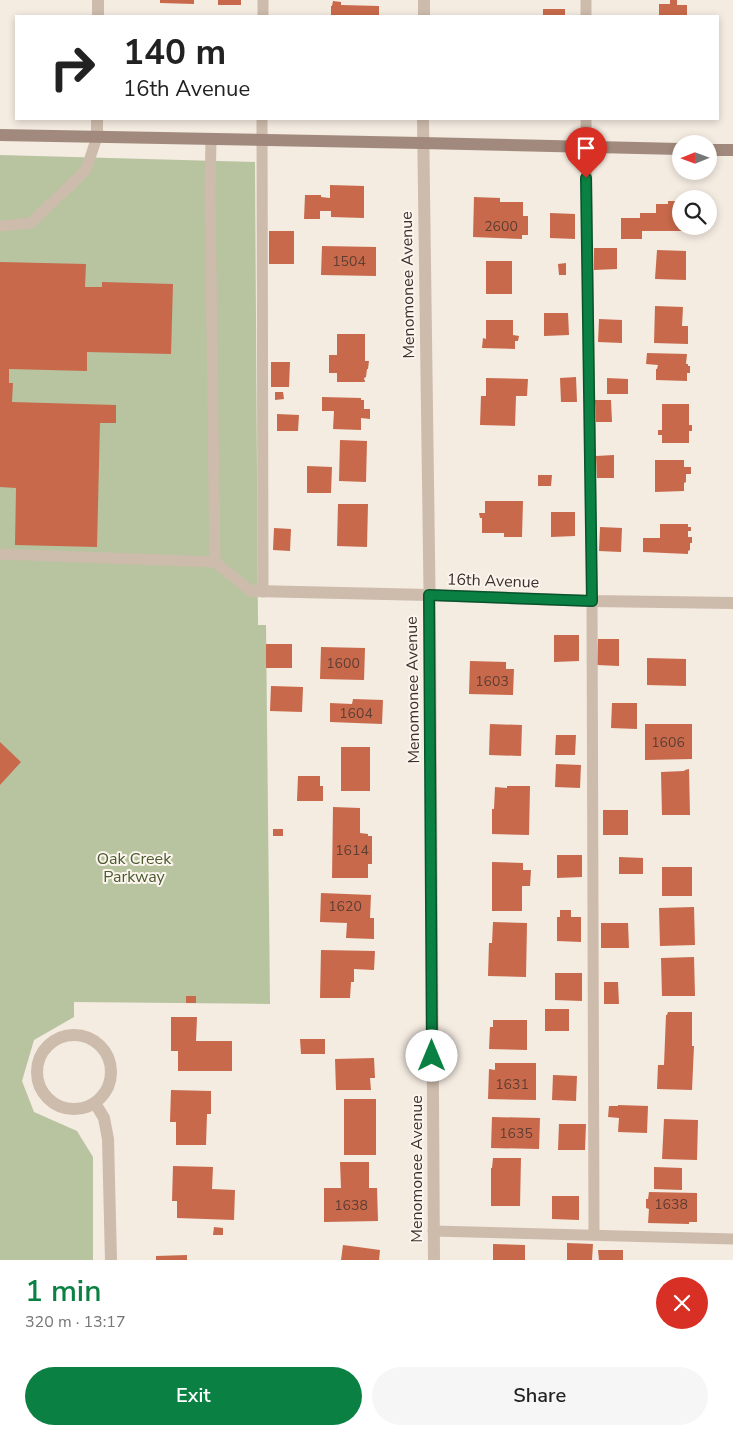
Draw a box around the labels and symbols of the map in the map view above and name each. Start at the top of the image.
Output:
pin [565,127,607,178]
north arrow [672,135,718,180]
street label: Menomonee Avenue [396,211,420,359]
house number: 2600 [484,217,518,236]
house number: 1504 [332,252,366,271]
street label: 16th Avenue [446,568,540,594]
street label: Menomonee Avenue [401,616,425,764]
house number: 1600 [326,654,360,673]
house number: 1603 [475,672,509,691]
house number: 1604 [339,704,373,723]
house number: 1606 [651,733,685,752]
house number: 1614 [335,841,369,860]
park label: Oak Creek Parkway [97,848,172,888]
house number: 1620 [328,897,362,916]
position arrow [405,1029,457,1081]
house number: 1631 [495,1075,529,1094]
street label: Menomonee Avenue [406,1095,428,1243]
house number: 1635 [499,1124,533,1143]
house number: 1638 [654,1195,688,1214]
house number: 1638 [334,1196,368,1215]

